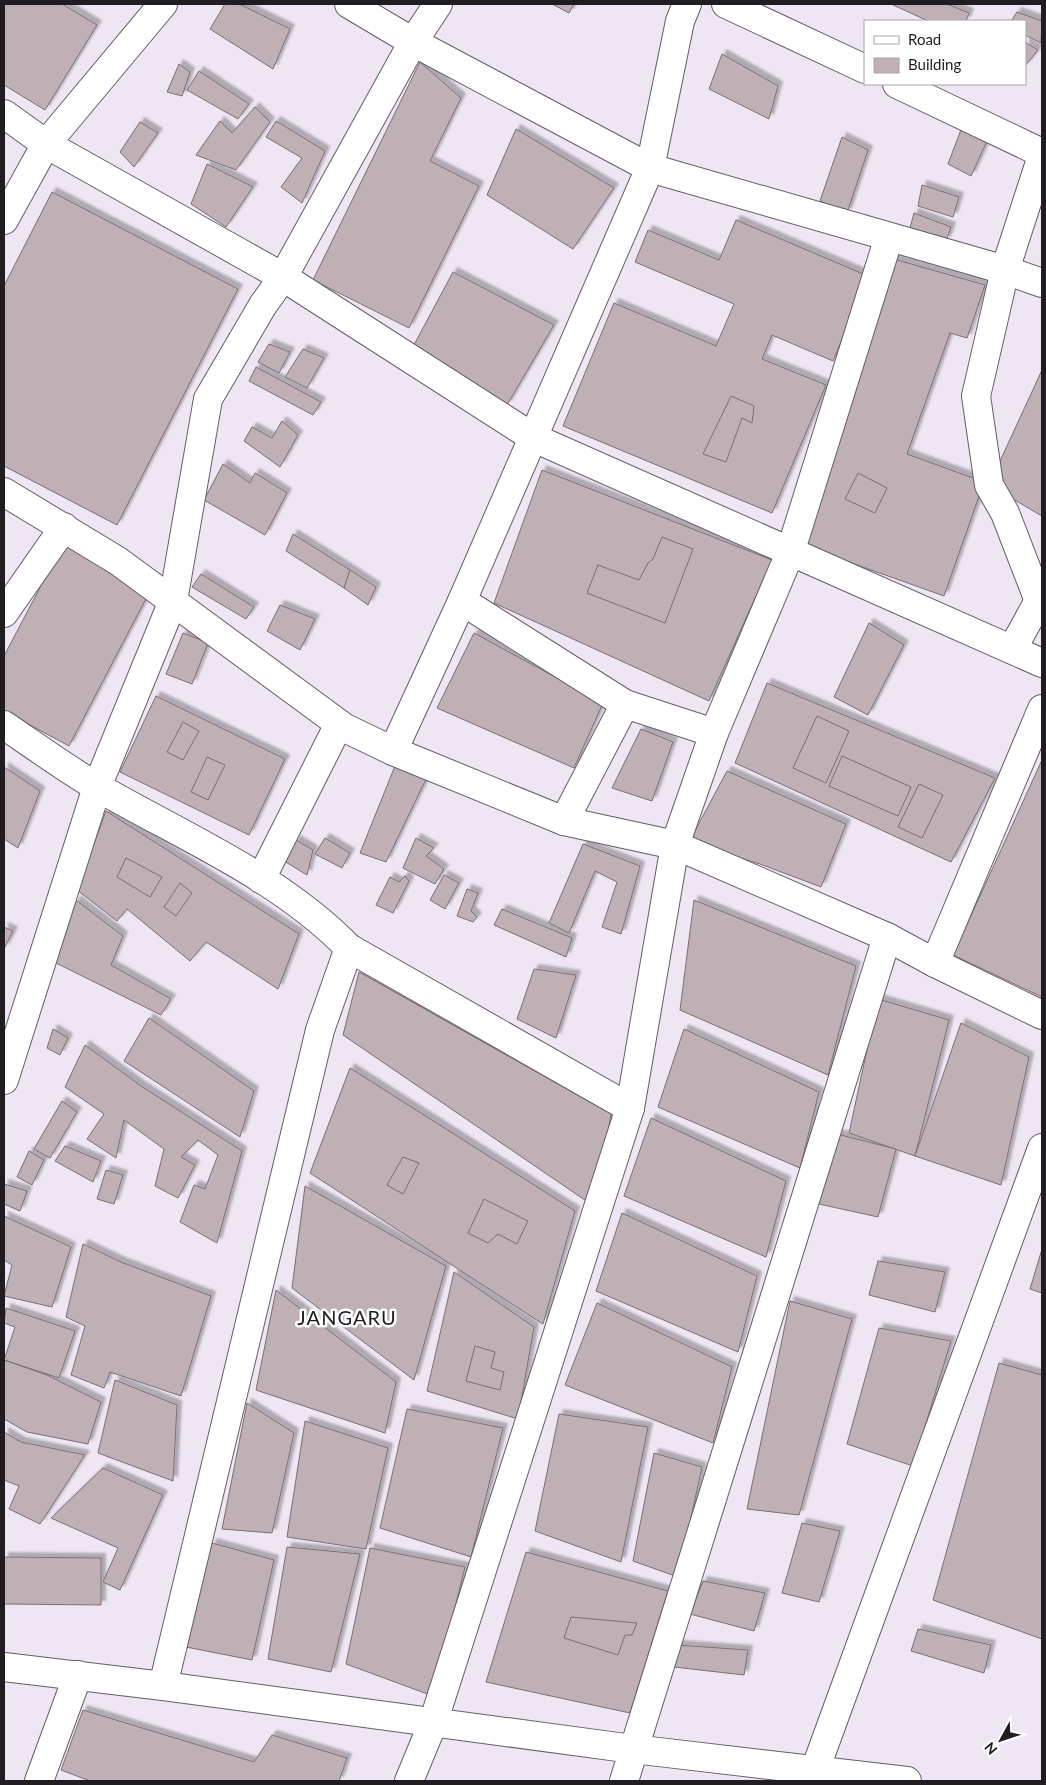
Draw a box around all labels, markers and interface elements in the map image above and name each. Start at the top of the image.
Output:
legend [864,20,1026,85]
text: Road [908,30,941,48]
text: Building [908,55,961,73]
district label: JANGARU [297,1305,397,1329]
north arrow [976,1715,1026,1765]
text: N [981,1739,1001,1758]

